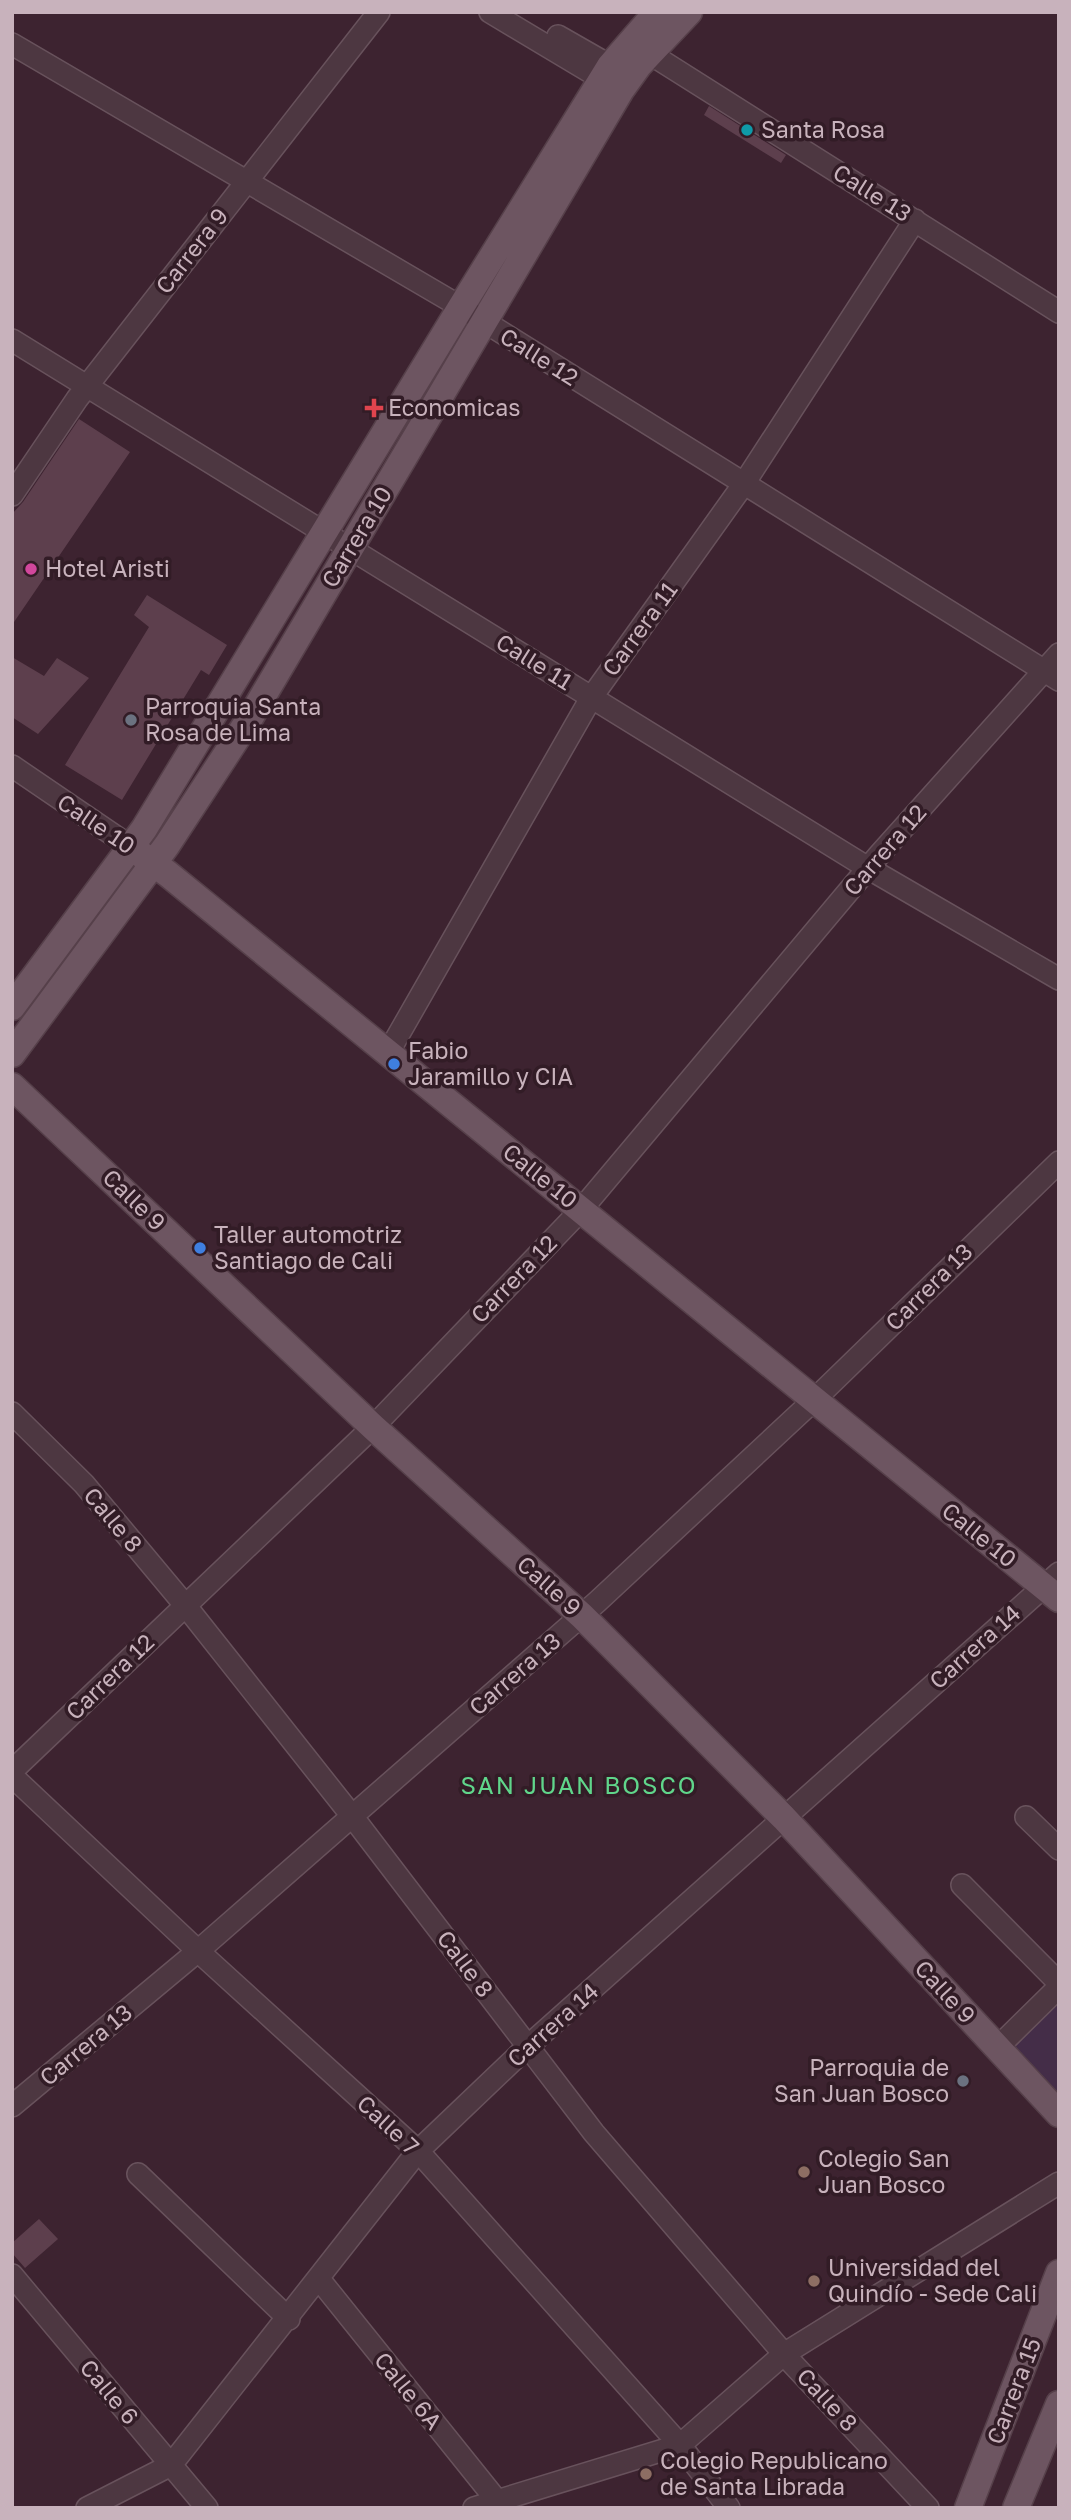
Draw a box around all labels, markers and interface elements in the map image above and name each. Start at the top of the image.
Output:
place label: Santa Rosa [761,115,885,143]
marker: Santa Rosa [739,122,755,138]
street label: Calle 13 [828,157,917,227]
street label: Carrera 9 [149,202,233,299]
street label: Calle 12 [495,321,584,391]
place label: Economicas [388,393,520,421]
marker: Economicas [366,400,382,416]
street label: Carrera 10 [315,481,397,592]
place label: Hotel Aristi [45,554,170,582]
marker: Hotel Aristi [23,561,39,577]
street label: Carrera 11 [596,576,683,681]
street label: Calle 11 [491,627,578,695]
place label: Parroquia Santa Rosa de Lima [145,692,321,746]
marker: Parroquia Santa Rosa de Lima [123,712,139,728]
street label: Calle 10 [52,787,141,859]
street label: Carrera 12 [837,798,931,901]
place label: Fabio Jaramillo y CIA [408,1036,573,1090]
marker: Fabio Jaramillo y CIA [386,1056,402,1072]
street label: Calle 10 [498,1137,583,1214]
street label: Calle 9 [98,1163,172,1236]
place label: Taller automotriz Santiago de Cali [214,1220,402,1274]
street label: Carrera 12 [464,1228,562,1328]
street label: Carrera 13 [879,1237,978,1336]
marker: Taller automotriz Santiago de Cali [192,1240,208,1256]
street label: Calle 8 [79,1481,149,1558]
street label: Calle 10 [937,1496,1022,1573]
street label: Calle 9 [512,1549,587,1621]
street label: Carrera 14 [923,1598,1025,1694]
street label: Carrera 13 [463,1626,566,1720]
street label: Carrera 12 [59,1627,159,1725]
district label: SAN JUAN BOSCO [460,1770,698,1799]
street label: Calle 8 [432,1925,500,2002]
street label: Calle 9 [910,1954,982,2029]
street label: Carrera 14 [501,1976,603,2072]
street label: Carrera 13 [34,1998,137,2091]
place label: Parroquia de San Juan Bosco [774,2053,949,2107]
marker: Parroquia de San Juan Bosco [955,2073,971,2089]
street label: Calle 7 [352,2089,425,2160]
place label: Colegio San Juan Bosco [818,2144,950,2198]
marker: Colegio San Juan Bosco [796,2164,812,2180]
place label: Universidad del Quindío - Sede Cali [828,2253,1037,2307]
marker: Universidad del Quindío - Sede Cali [806,2273,822,2289]
street label: Carrera 15 [980,2333,1046,2448]
street label: Calle 6A [369,2346,448,2435]
street label: Calle 6 [75,2353,145,2430]
street label: Calle 8 [791,2362,864,2437]
place label: Colegio Republicano de Santa Librada [660,2446,888,2500]
marker: Colegio Republicano de Santa Librada [638,2466,654,2482]

